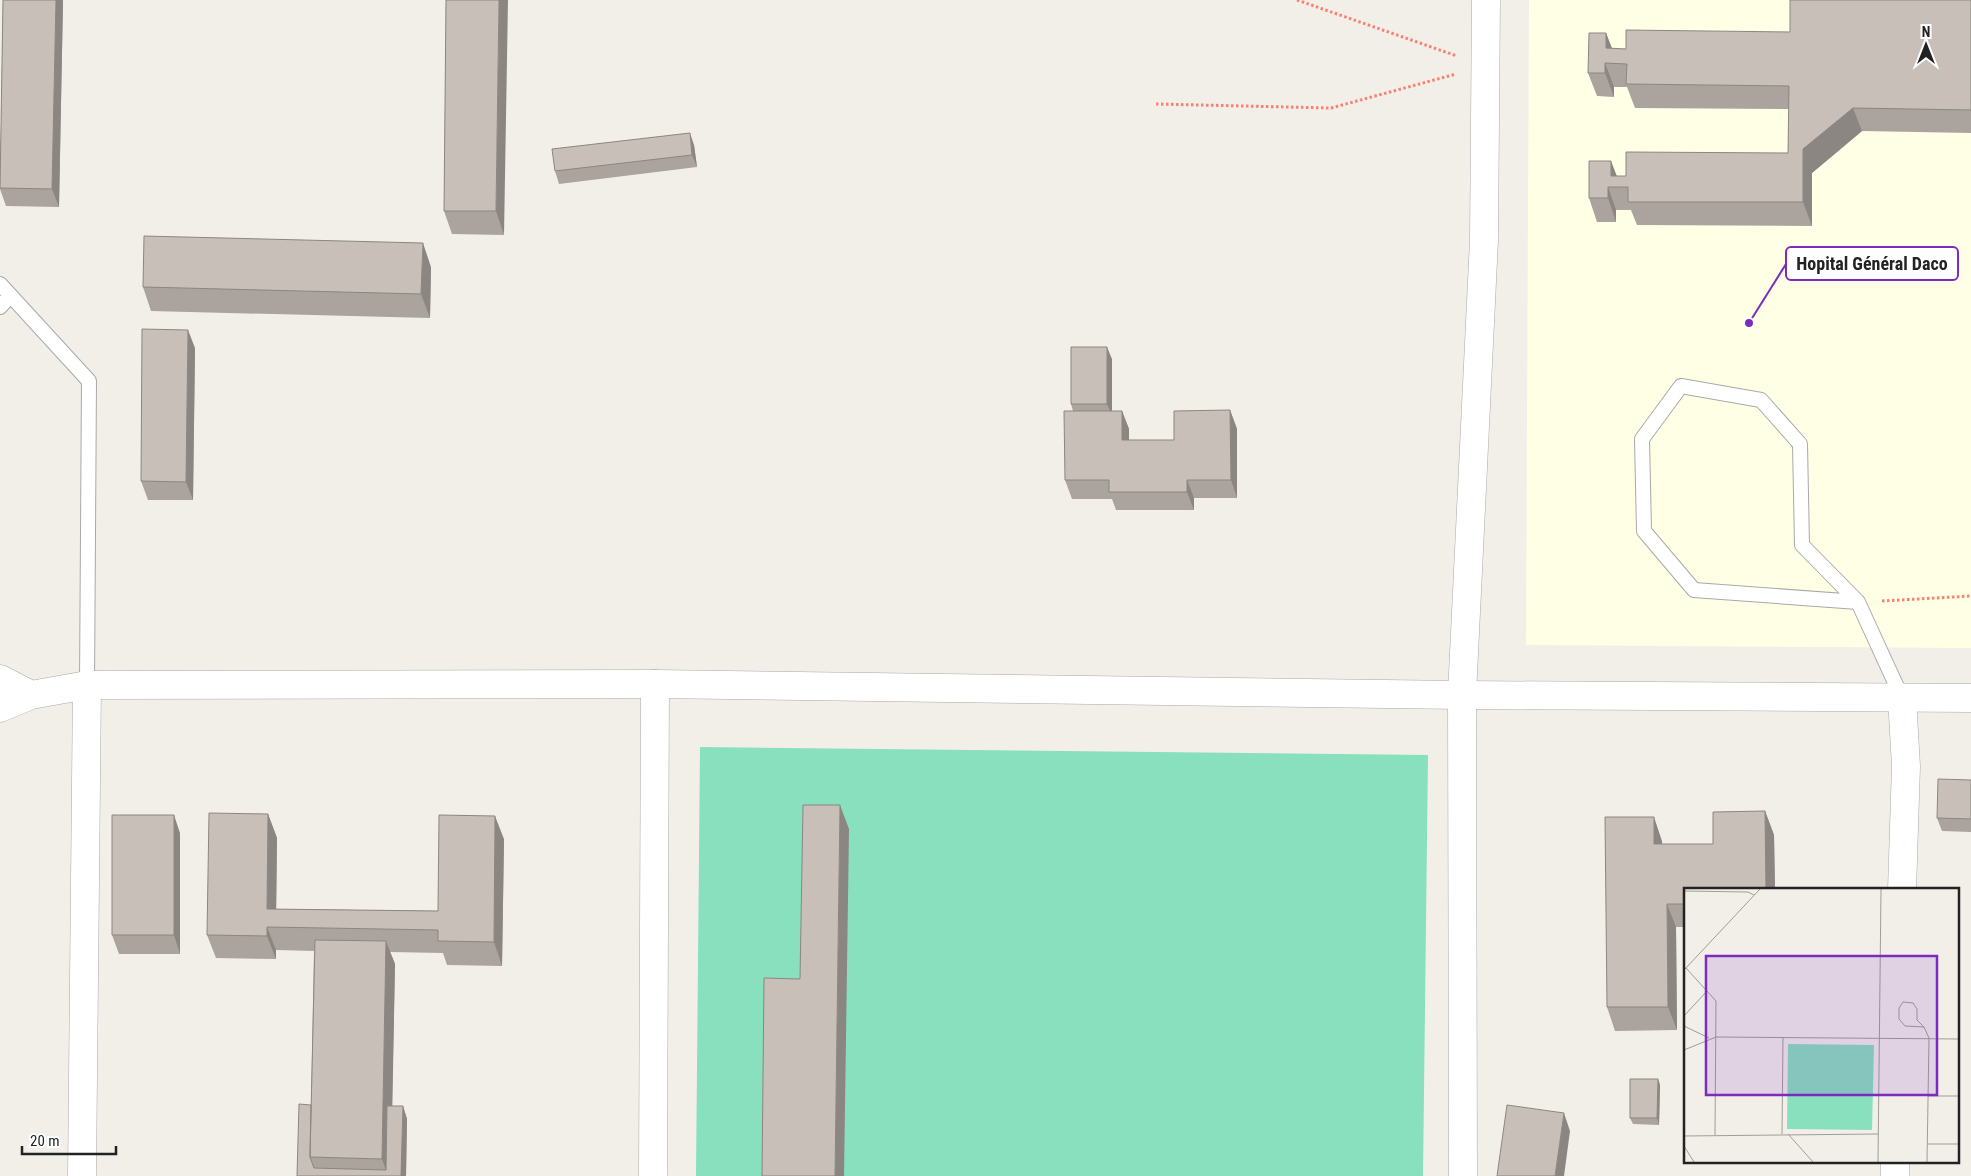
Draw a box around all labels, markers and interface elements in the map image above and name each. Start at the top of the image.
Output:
north arrow [1901,20,1951,70]
text: N [1922,24,1930,40]
callout: Hopital Général Daco [1786,247,1958,280]
text: Hopital Général Daco [1796,253,1948,274]
inset map [1684,888,1958,1164]
scale bar [22,1124,116,1156]
text: 20 m [30,1132,60,1150]

